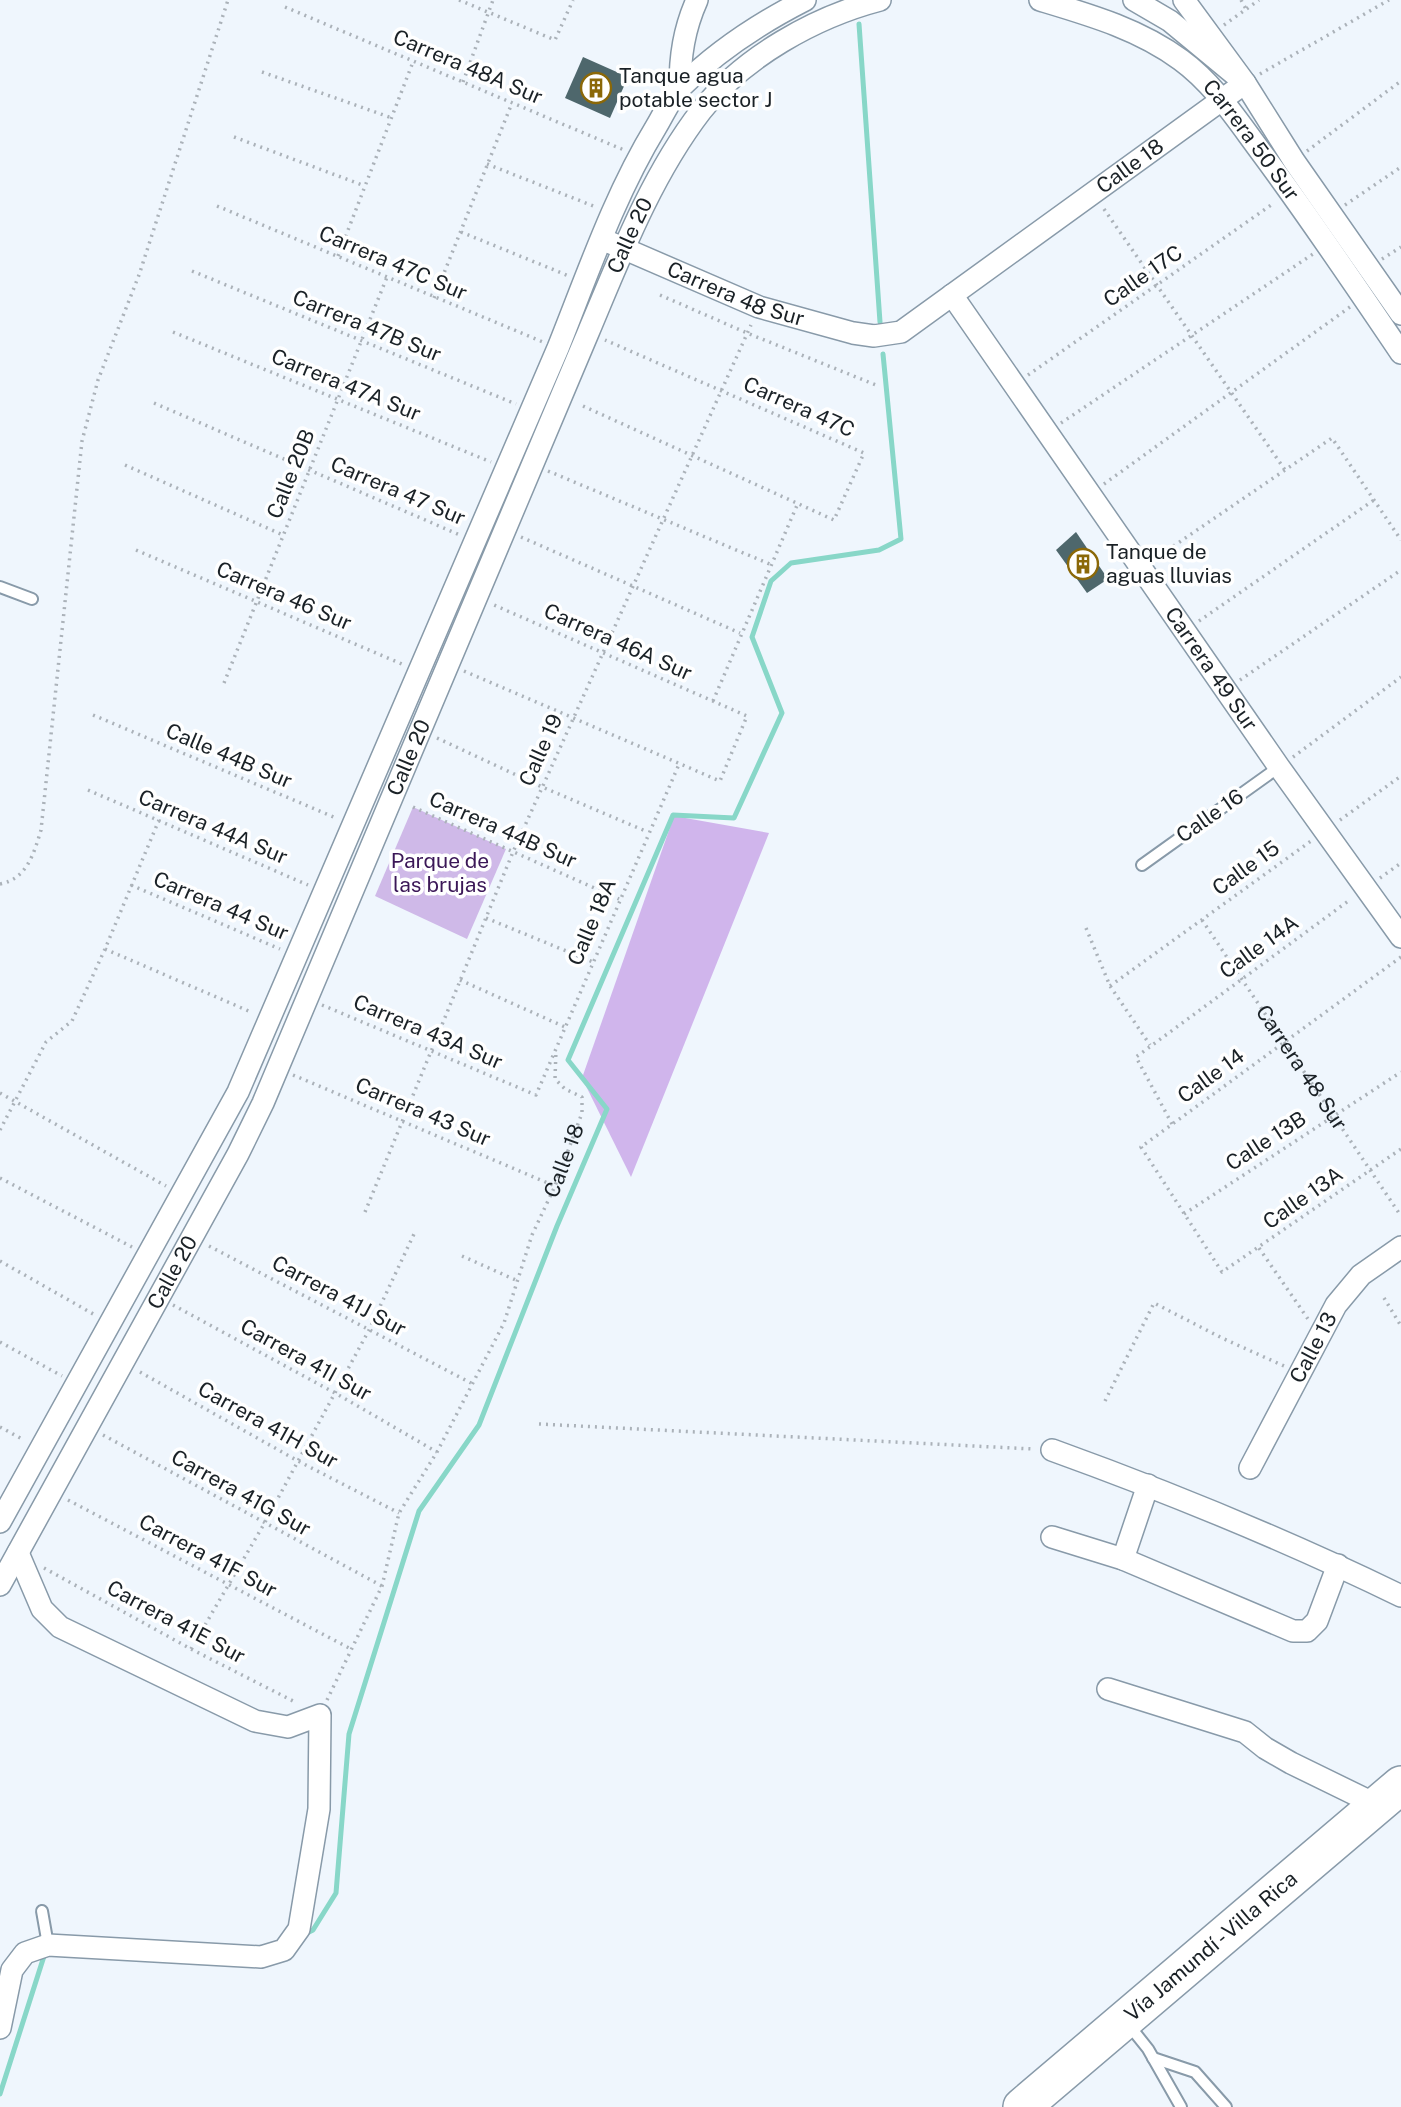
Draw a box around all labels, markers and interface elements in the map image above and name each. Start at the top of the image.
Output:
street label: Carrera 48A Sur [390,24,547,109]
place label: Tanque agua potable sector J [619,63,773,112]
building icon: Tanque agua potable sector J [579,71,613,105]
street label: Carrera 50 Sur [1198,74,1305,205]
street label: Calle 18 [1091,133,1168,198]
street label: Calle 20 [602,193,658,277]
street label: Carrera 47C Sur [315,220,471,305]
street label: Calle 17C [1099,239,1187,312]
street label: Carrera 48 Sur [663,256,807,331]
street label: Carrera 47B Sur [289,284,445,367]
street label: Carrera 47A Sur [268,343,425,426]
street label: Carrera 47C [740,371,859,442]
street label: Calle 20B [261,425,320,522]
street label: Carrera 47 Sur [327,451,469,530]
place label: Tanque de aguas lluvias [1106,539,1232,588]
building icon: Tanque de aguas lluvias [1066,547,1100,581]
street label: Carrera 46 Sur [213,556,356,635]
street label: Carrera 46A Sur [540,598,696,685]
street label: Carrera 49 Sur [1160,602,1263,735]
street label: Calle 19 [514,710,567,790]
street label: Calle 20 [381,716,435,799]
street label: Calle 44B Sur [162,718,296,793]
street label: Calle 16 [1171,783,1248,848]
street label: Carrera 44A Sur [135,784,292,869]
street label: Carrera 44B Sur [426,786,581,873]
street label: Calle 15 [1207,835,1284,900]
park label: Parque de las brujas [391,848,489,897]
street label: Carrera 44 Sur [150,866,293,945]
street label: Calle 18A [562,875,621,969]
street label: Calle 14A [1214,910,1303,984]
street label: Carrera 43A Sur [350,989,507,1074]
street label: Carrera 48 Sur [1251,1000,1353,1135]
street label: Calle 14 [1172,1043,1249,1108]
street label: Carrera 43 Sur [352,1072,495,1151]
street label: Calle 13B [1221,1105,1310,1176]
street label: Calle 18 [538,1120,589,1202]
street label: Calle 13A [1258,1161,1347,1234]
street label: Calle 20 [142,1231,202,1313]
street label: Carrera 41J Sur [268,1250,411,1341]
street label: Calle 13 [1284,1308,1342,1387]
street label: Carrera 41I Sur [236,1313,376,1406]
street label: Carrera 41H Sur [194,1376,343,1473]
street label: Carrera 41G Sur [167,1444,315,1541]
street label: Carrera 41F Sur [135,1509,281,1602]
street label: Carrera 41E Sur [103,1575,250,1669]
street label: Vía Jamundí - Villa Rica [1119,1866,1302,2026]

